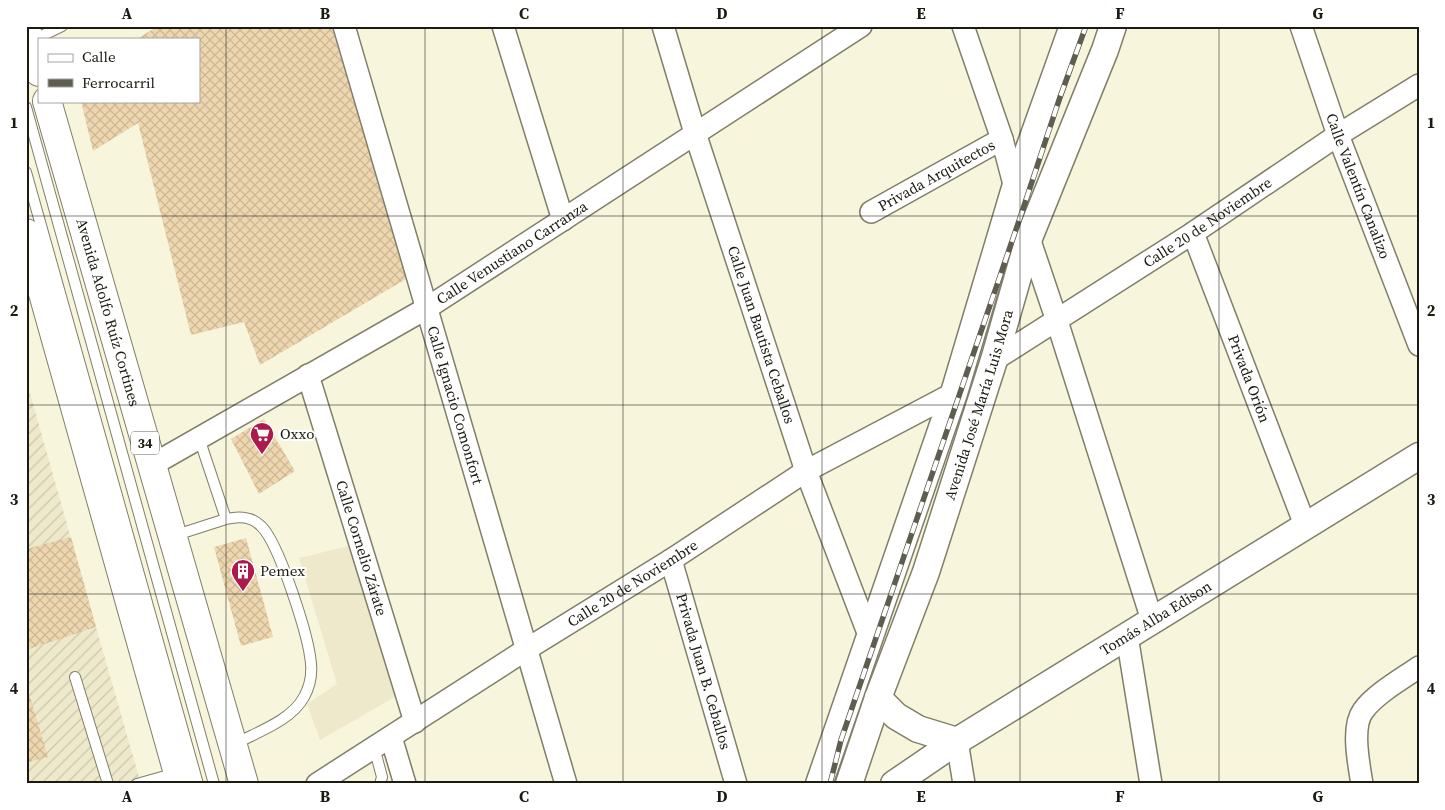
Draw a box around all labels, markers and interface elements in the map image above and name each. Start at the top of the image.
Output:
text: A [122,2,133,24]
text: B [320,2,331,24]
text: C [519,2,529,24]
text: D [716,2,728,24]
text: E [916,2,926,24]
text: F [1115,2,1125,24]
text: G [1313,2,1324,24]
legend [38,38,200,102]
text: Calle [82,46,116,67]
text: Ferrocarril [82,72,156,93]
street label: Calle Valentín Canalizo [1321,110,1396,262]
text: 1 [10,111,18,133]
text: 1 [1427,111,1435,133]
street label: Privada Arquitectos [874,134,999,216]
street label: Calle 20 de Noviembre [1139,172,1276,272]
street label: Calle Venustiano Carranza [432,195,592,309]
street label: Avenida Adolfo Ruíz Cortines [71,216,146,409]
street label: Calle Juan Bautista Ceballos [723,243,801,426]
text: 2 [10,299,19,321]
text: 2 [1427,299,1436,321]
street label: Avenida José María Luis Mora [939,307,1018,502]
street label: Calle Ignacio Comonfort [422,323,489,487]
street label: Privada Orión [1223,331,1276,425]
supermarket icon: Oxxo [249,421,275,455]
place label: Oxxo [280,423,314,444]
road number: 34 [131,432,159,454]
street label: Calle Cornelio Zárate [331,477,393,619]
text: 3 [10,488,19,510]
text: 3 [1427,488,1436,510]
street label: Calle 20 de Noviembre [563,534,702,632]
building icon: Pemex [230,558,256,592]
place label: Pemex [260,560,305,581]
street label: Tomás Alba Edison [1096,575,1215,660]
street label: Privada Juan B. Ceballos [671,591,736,752]
text: 4 [10,677,19,699]
text: 4 [1427,677,1436,699]
text: A [122,785,133,807]
text: B [320,785,331,807]
text: C [519,785,529,807]
text: D [716,785,728,807]
text: E [916,785,926,807]
text: F [1115,785,1125,807]
text: G [1313,785,1324,807]

